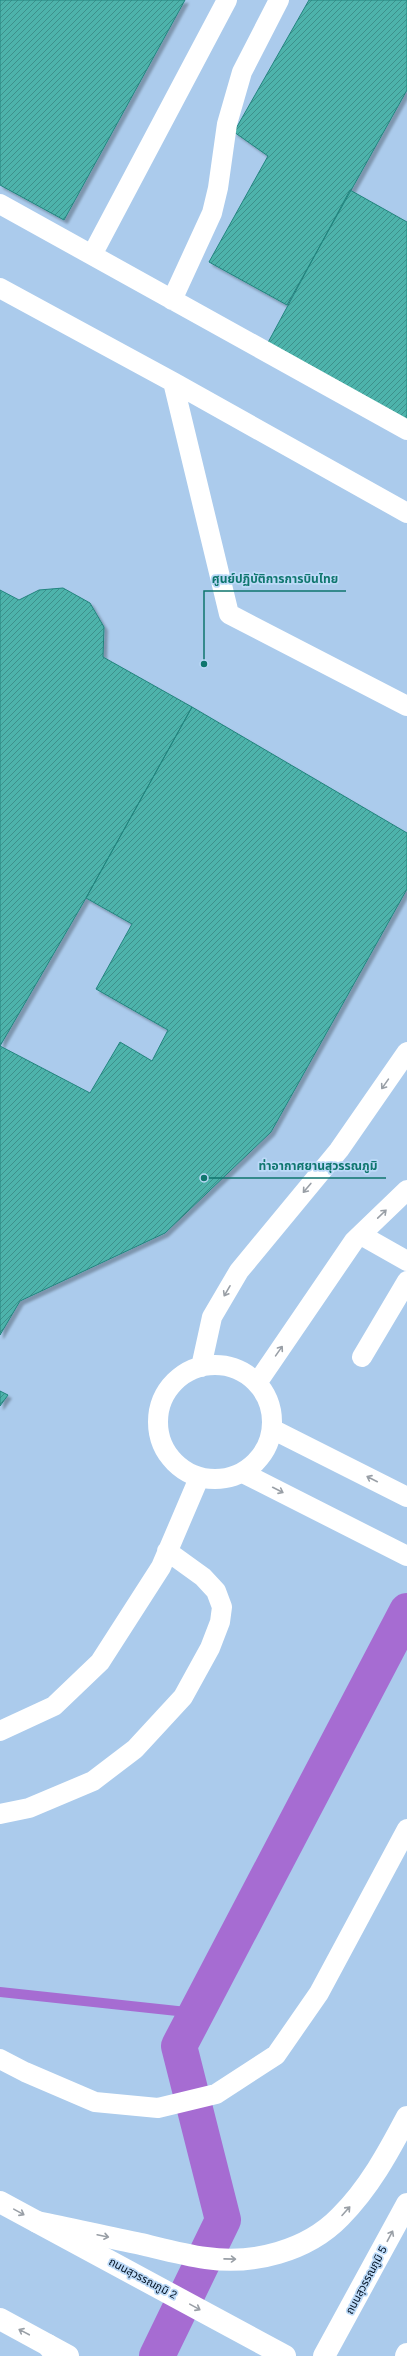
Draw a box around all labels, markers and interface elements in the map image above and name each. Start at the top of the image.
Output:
callout: ศูนย์ปฏิบัติการการบินไทย [204,567,346,591]
text: ศูนย์ปฏิบัติการการบินไทย [212,572,338,587]
one-way arrow [381,1078,389,1089]
callout: ท่าอากาศยานสุวรรณภูมิ [251,1154,386,1178]
text: ท่าอากาศยานสุวรรณภูมิ [259,1159,378,1174]
one-way arrow [303,1183,312,1194]
one-way arrow [377,1209,387,1219]
one-way arrow [223,1285,231,1297]
one-way arrow [275,1346,283,1357]
one-way arrow [366,1475,378,1483]
one-way arrow [271,1487,283,1495]
one-way arrow [342,2205,351,2216]
one-way arrow [12,2208,24,2216]
one-way arrow [386,2230,394,2242]
one-way arrow [96,2232,109,2240]
street label: ถนนสุวรรณภูมิ 5 [343,2244,390,2316]
street label: ถนนสุวรรณภูมิ 2 [107,2255,179,2302]
one-way arrow [223,2255,236,2263]
one-way arrow [189,2303,201,2311]
one-way arrow [18,2328,30,2336]

